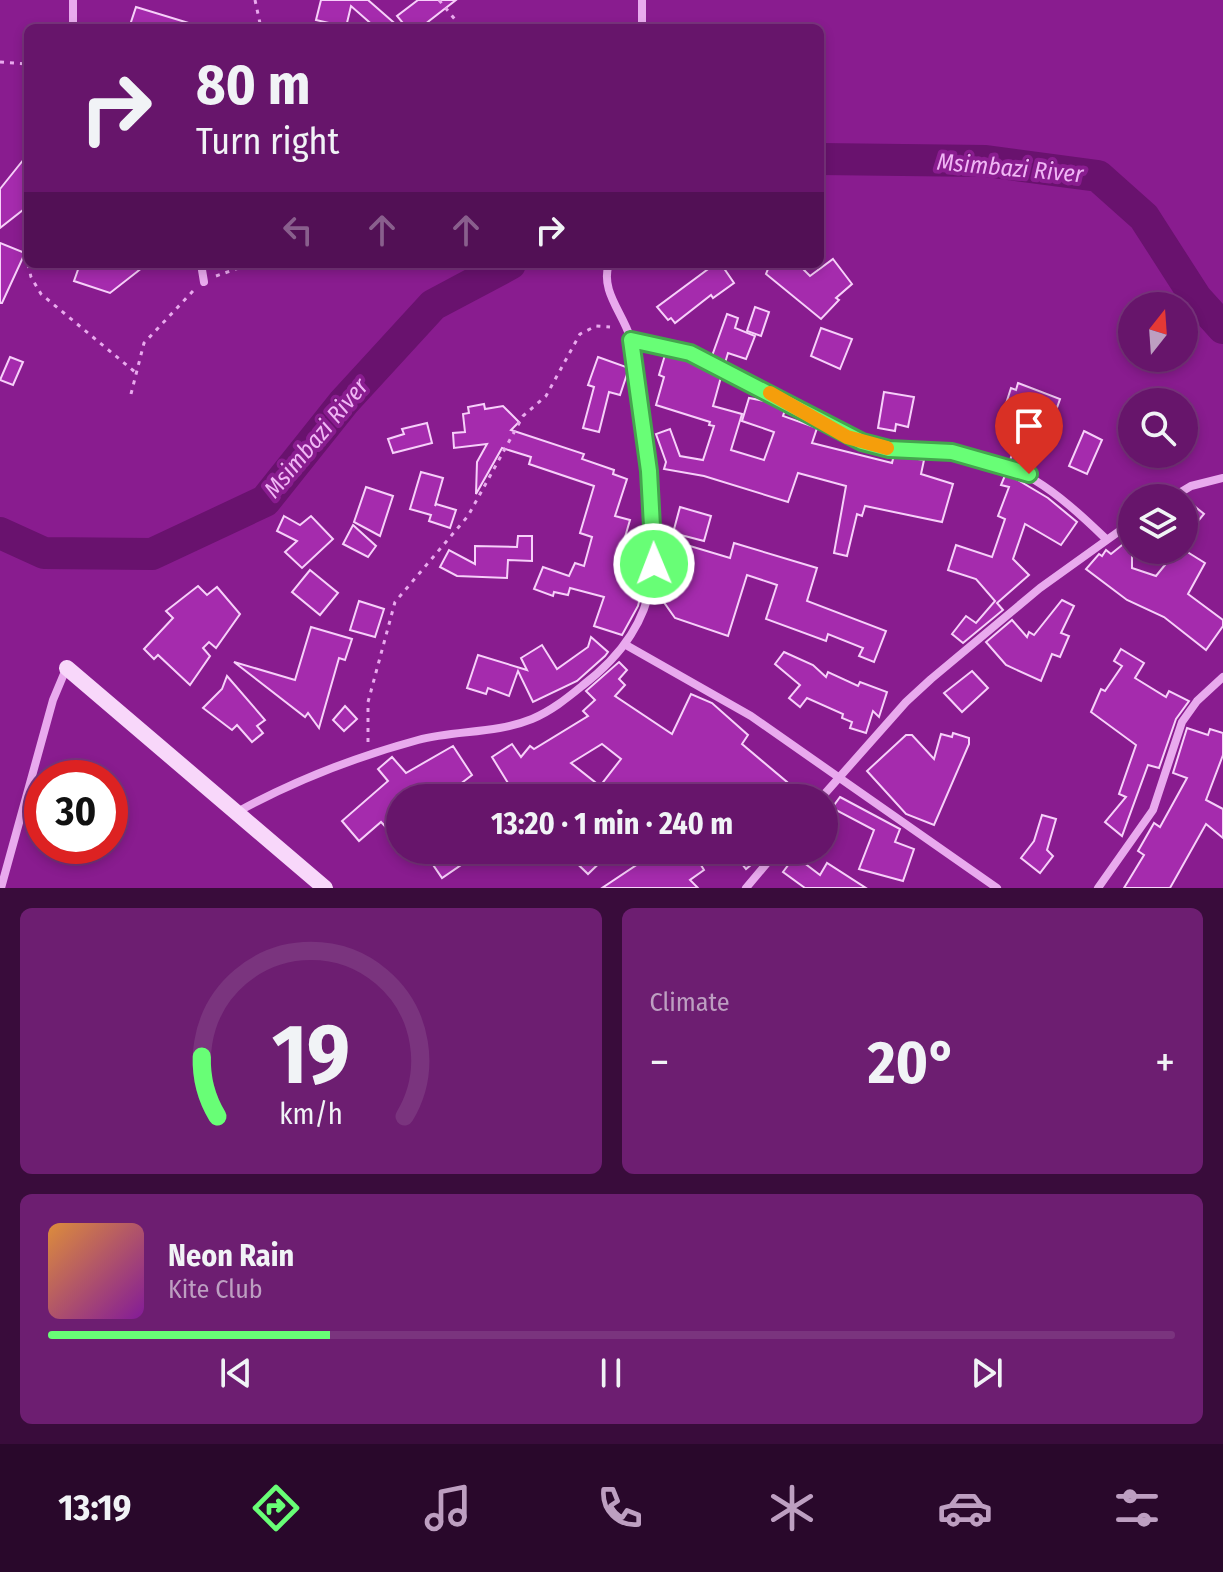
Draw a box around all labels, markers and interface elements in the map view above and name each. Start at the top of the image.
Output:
text: 80 m [196,52,311,119]
icon: right [64,56,168,160]
text: Turn right [196,120,339,164]
water label: Msimbazi River [936,148,1085,188]
icon: left [276,208,320,252]
icon: ahead [360,208,404,252]
icon: ahead [444,208,488,252]
icon: right [528,208,572,252]
north arrow [1118,292,1198,372]
map controls [1118,292,1198,564]
water label: Msimbazi River [258,372,374,503]
button: search [1118,388,1198,468]
pin [995,392,1063,474]
icon: arrive [1007,404,1051,448]
button: layers [1118,484,1198,564]
position arrow [612,522,696,606]
speed limit sign: 30 [24,760,128,864]
text: 13:20 · 1 min · 240 m [491,806,733,842]
text: Climate [650,987,730,1018]
text: 19 [272,1005,350,1105]
text: 20° [868,1027,956,1099]
text: − [650,1036,669,1089]
text: + [1155,1036,1175,1089]
text: km/h [279,1097,343,1132]
text: Neon Rain [168,1238,294,1274]
text: Kite Club [168,1274,263,1305]
icon: previous [214,1351,258,1395]
icon: pause [589,1351,633,1395]
icon: next [965,1351,1009,1395]
icon: directions [248,1480,304,1536]
icon: music [420,1480,476,1536]
icon: phone [592,1480,648,1536]
icon: climate [764,1480,820,1536]
icon: car [937,1480,993,1536]
icon: filters [1109,1480,1165,1536]
text: 13:19 [58,1486,131,1530]

